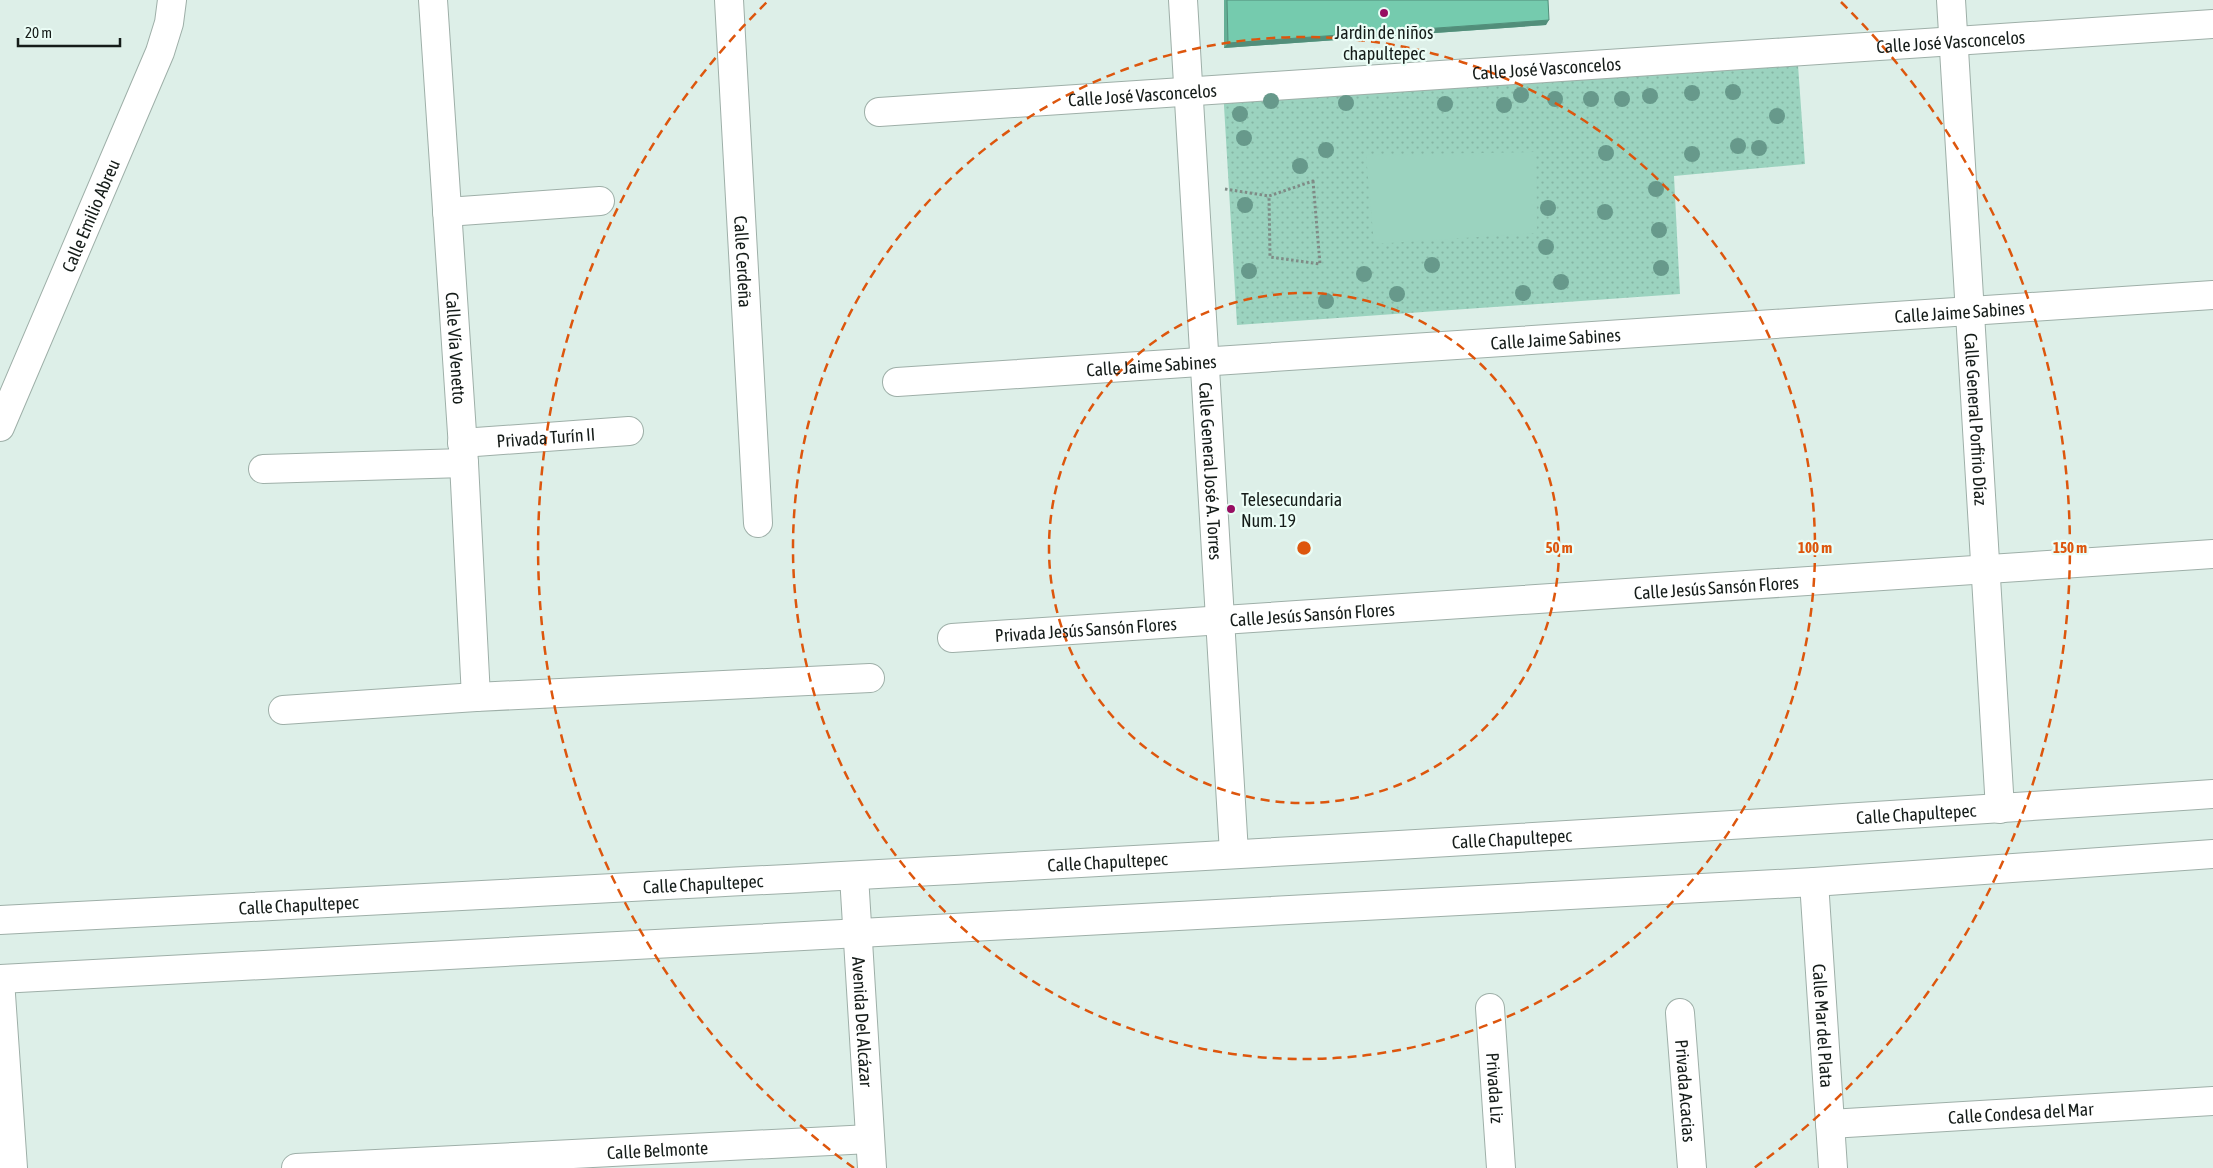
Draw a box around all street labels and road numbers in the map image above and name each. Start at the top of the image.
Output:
street label: Calle José Vasconcelos [1876,26,2026,57]
street label: Calle José Vasconcelos [1472,53,1622,83]
street label: Calle José Vasconcelos [1067,79,1217,110]
street label: Calle Emilio Abreu [57,156,124,275]
street label: Calle Cerdeña [730,215,757,308]
street label: Calle Vía Venetto [442,291,471,405]
street label: Calle Jaime Sabines [1894,297,2025,327]
street label: Calle Jaime Sabines [1490,324,1621,353]
street label: Calle General Porfirio Díaz [1961,332,1992,507]
street label: Calle Jaime Sabines [1086,350,1217,380]
street label: Calle General José A. Torres [1195,382,1227,561]
street label: Privada Turín II [496,423,596,451]
street label: Calle Jesús Sansón Flores [1633,571,1799,603]
street label: Calle Jesús Sansón Flores [1229,598,1395,630]
street label: Privada Jesús Sansón Flores [994,613,1177,646]
street label: Calle Chapultepec [1855,799,1977,828]
street label: Calle Chapultepec [1451,824,1573,852]
street label: Calle Chapultepec [1047,848,1168,875]
street label: Calle Chapultepec [642,870,764,897]
street label: Calle Chapultepec [238,891,360,918]
street label: Avenida Del Alcázar [848,956,878,1088]
street label: Calle Mar del Plata [1809,963,1838,1088]
street label: Privada Acacias [1672,1039,1700,1143]
street label: Privada Liz [1483,1052,1508,1124]
street label: Calle Condesa del Mar [1947,1098,2095,1127]
street label: Calle Belmonte [606,1137,709,1163]

